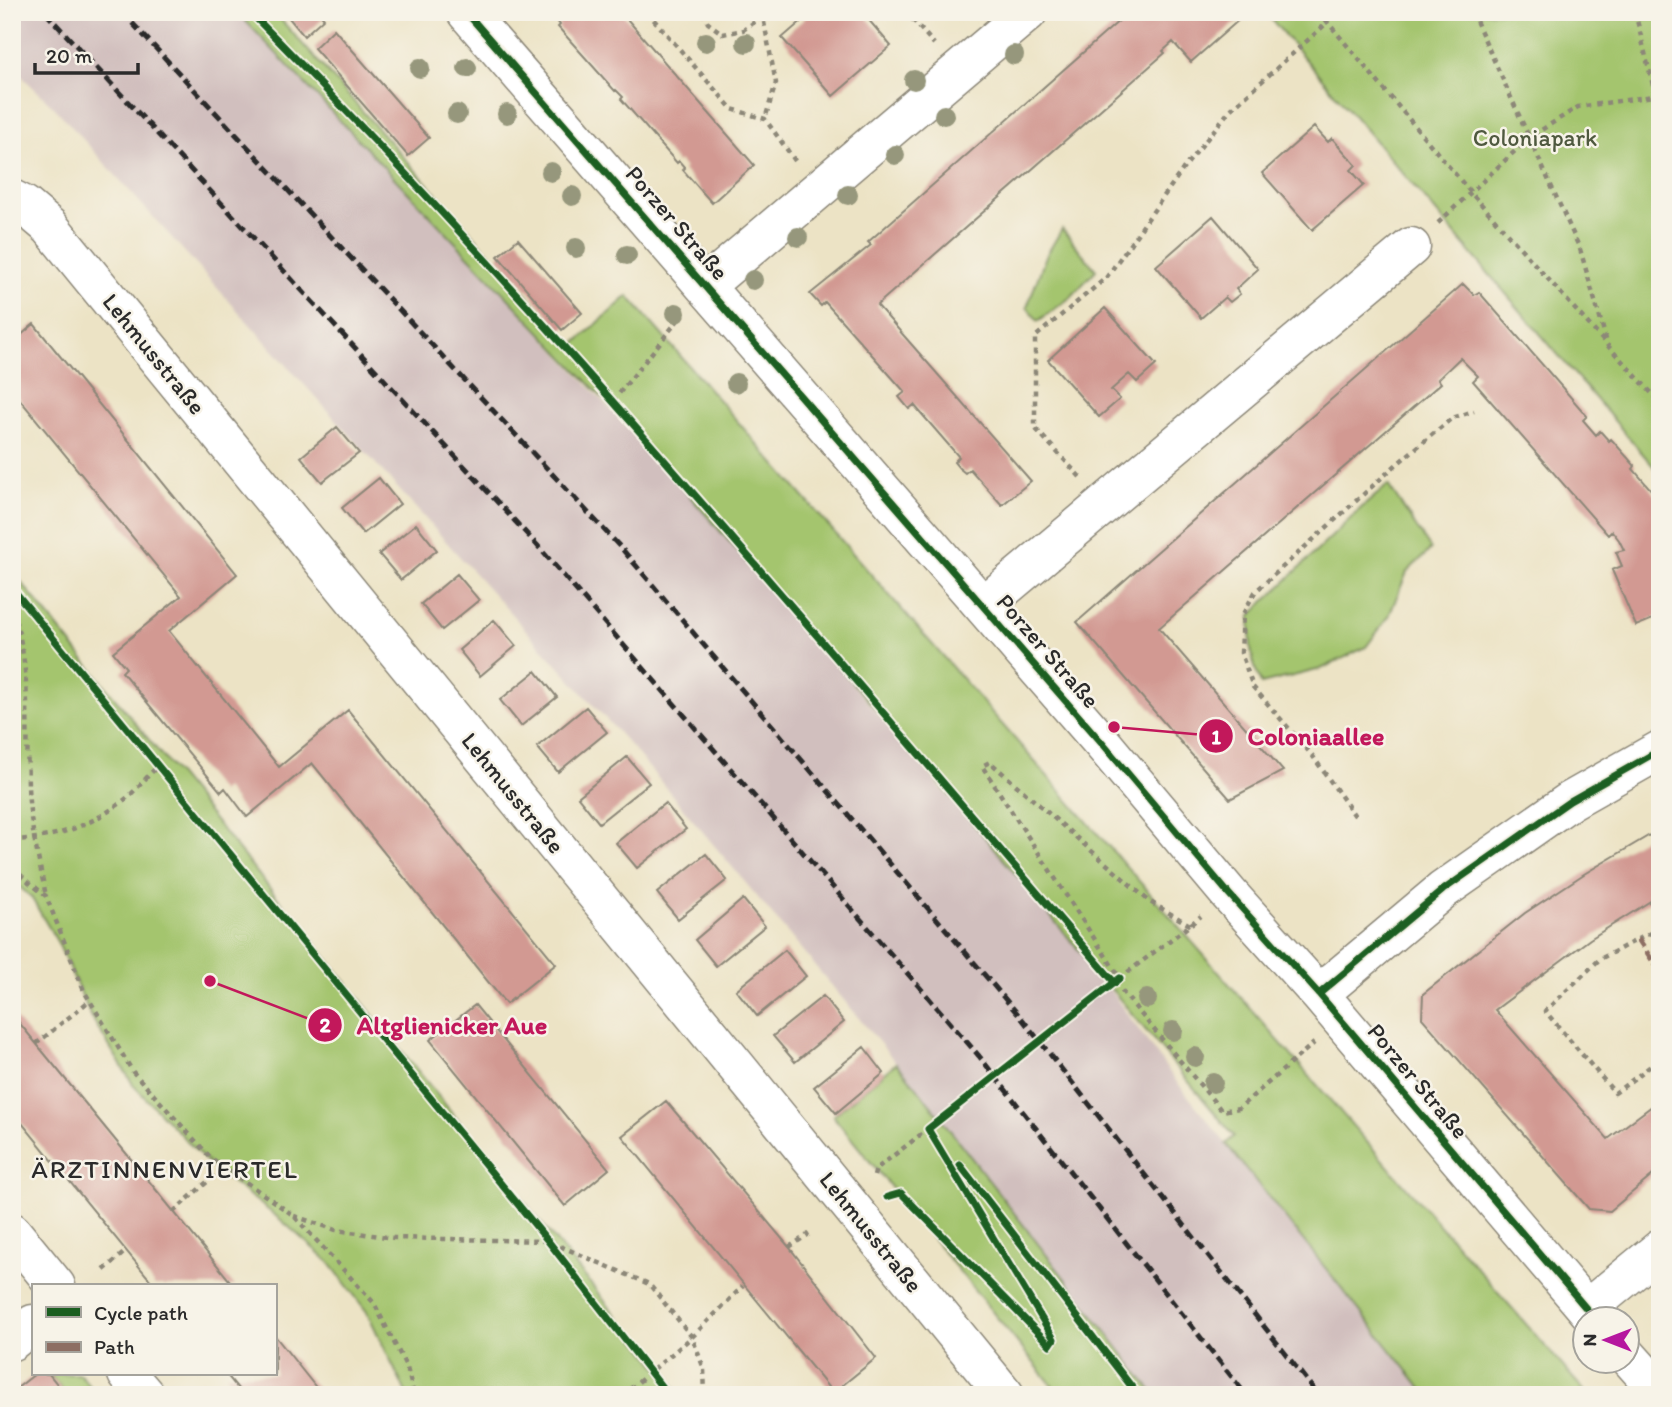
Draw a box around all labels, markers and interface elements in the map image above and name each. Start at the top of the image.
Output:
scale bar [35,32,138,76]
text: 20 m [46,43,93,68]
park label: Coloniapark [1473,123,1597,152]
street label: Porzer Straße [620,159,735,286]
street label: Lehmusstraße [97,287,212,420]
street label: Porzer Straße [991,587,1106,714]
callout: Coloniaallee [1198,713,1398,760]
text: Coloniaallee [1247,720,1385,752]
text: 1 [1211,724,1221,749]
street label: Lehmusstraße [456,726,571,859]
callout: Altglienicker Aue [308,1001,561,1048]
text: Altglienicker Aue [356,1009,547,1041]
text: 2 [319,1012,331,1037]
street label: Porzer Straße [1362,1017,1475,1144]
district label: ÄRZTINNENVIERTEL [31,1153,299,1185]
street label: Lehmusstraße [814,1165,929,1298]
legend [32,1284,276,1376]
text: Cycle path [94,1300,188,1325]
north arrow [1570,1306,1640,1376]
text: Path [94,1334,135,1359]
text: N [1578,1334,1601,1346]

